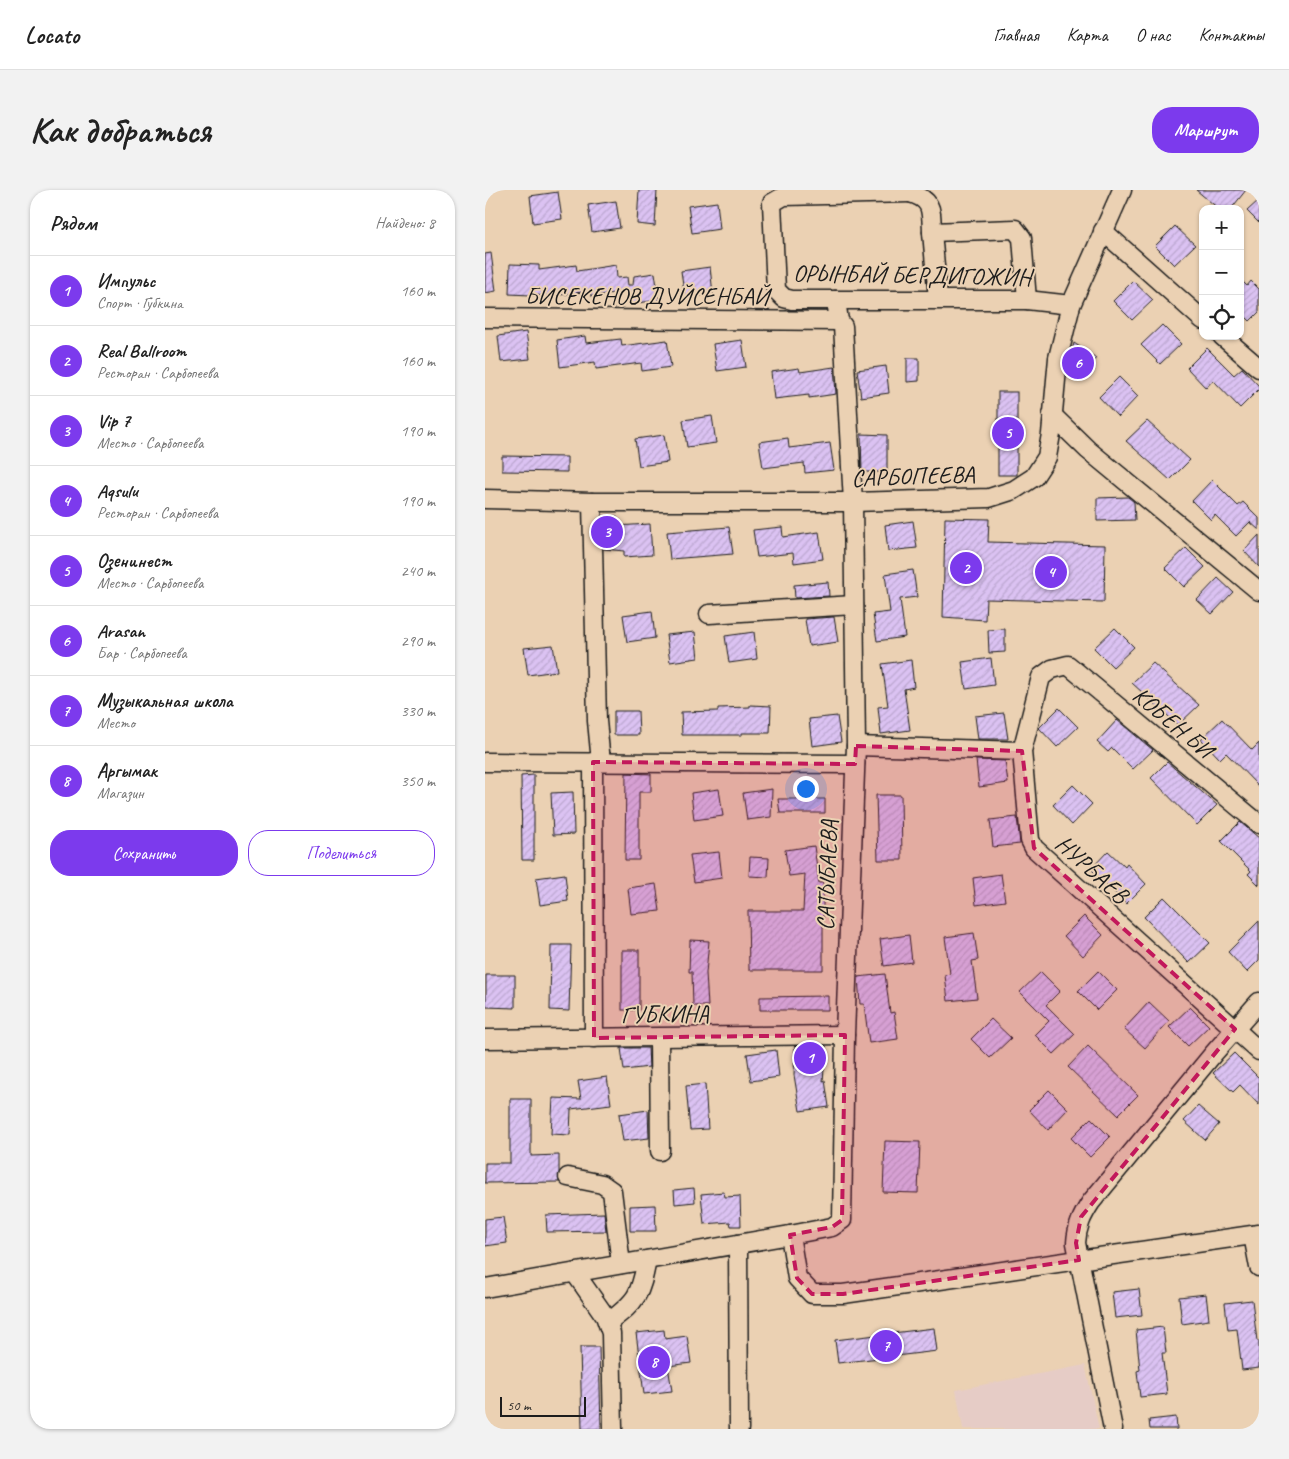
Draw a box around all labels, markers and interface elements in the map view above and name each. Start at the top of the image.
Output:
text: Locato [25,20,79,50]
text: Главная [994,24,1039,46]
text: Карта [1067,24,1108,46]
text: О нас [1136,24,1171,46]
text: Контакты [1199,24,1264,46]
button: Маршрут [1152,107,1259,153]
text: Как добраться [30,108,211,153]
map controls [1199,205,1244,340]
button: + [1199,205,1244,250]
text: Рядом [50,210,97,236]
text: Найдено: 8 [375,213,435,233]
button: − [1199,250,1244,295]
street label: ОРЫНБАЙ БЕРДИГОЖИН [793,258,1036,292]
text: Импульс [97,269,155,293]
text: 1 [62,281,70,301]
text: 160 m [401,281,435,301]
street label: БИСЕКЕНОВ ДУЙСЕНБАЙ [525,281,773,311]
text: Спорт · Губкина [97,293,183,313]
button: locate [1199,295,1244,340]
text: Real Ballroom [97,339,186,363]
pin: 6 [1062,344,1094,382]
text: 2 [62,351,70,371]
text: 160 m [401,351,435,371]
text: Ресторан · Сарбопеева [97,363,218,383]
text: Vip 7 [97,409,130,433]
pin: 5 [992,414,1024,452]
text: 3 [62,421,70,441]
text: 190 m [401,421,435,441]
text: Место · Сарбопеева [97,433,203,453]
street label: САРБОПЕЕВА [851,459,976,493]
text: Aqsulu [97,479,138,503]
text: 4 [62,491,70,511]
text: 190 m [401,491,435,511]
text: Ресторан · Сарбопеева [97,503,218,523]
pin: 3 [591,513,623,551]
text: Озенинест [97,549,172,573]
pin: 2 [950,549,982,587]
pin: 4 [1035,553,1067,591]
text: 5 [63,561,69,581]
text: 240 m [401,561,435,581]
text: Место · Сарбопеева [97,573,203,593]
text: Arasan [97,619,145,643]
text: 6 [62,631,70,651]
text: 290 m [401,631,435,651]
text: Бар · Сарбопеева [97,643,187,663]
street label: КОБЕН БИ [1127,680,1222,766]
text: Музыкальная школа [97,689,233,713]
text: 7 [62,701,70,721]
text: 330 m [401,701,435,721]
text: Место [97,713,135,733]
text: Аргымак [97,759,157,783]
text: 8 [62,771,70,791]
text: 350 m [401,771,435,791]
your location [793,776,819,802]
text: Магазин [97,783,144,803]
street label: САТЫБАЕВА [810,818,844,931]
street label: НУРБАЕВ [1049,828,1136,911]
button: Сохранить [50,830,238,876]
button: Поделиться [248,830,435,876]
street label: ГУБКИНА [621,998,710,1030]
pin: 1 [794,1039,826,1077]
pin: 7 [870,1327,902,1365]
pin: 8 [638,1343,670,1381]
scale bar [500,1394,586,1417]
text: 50 m [507,1397,531,1414]

